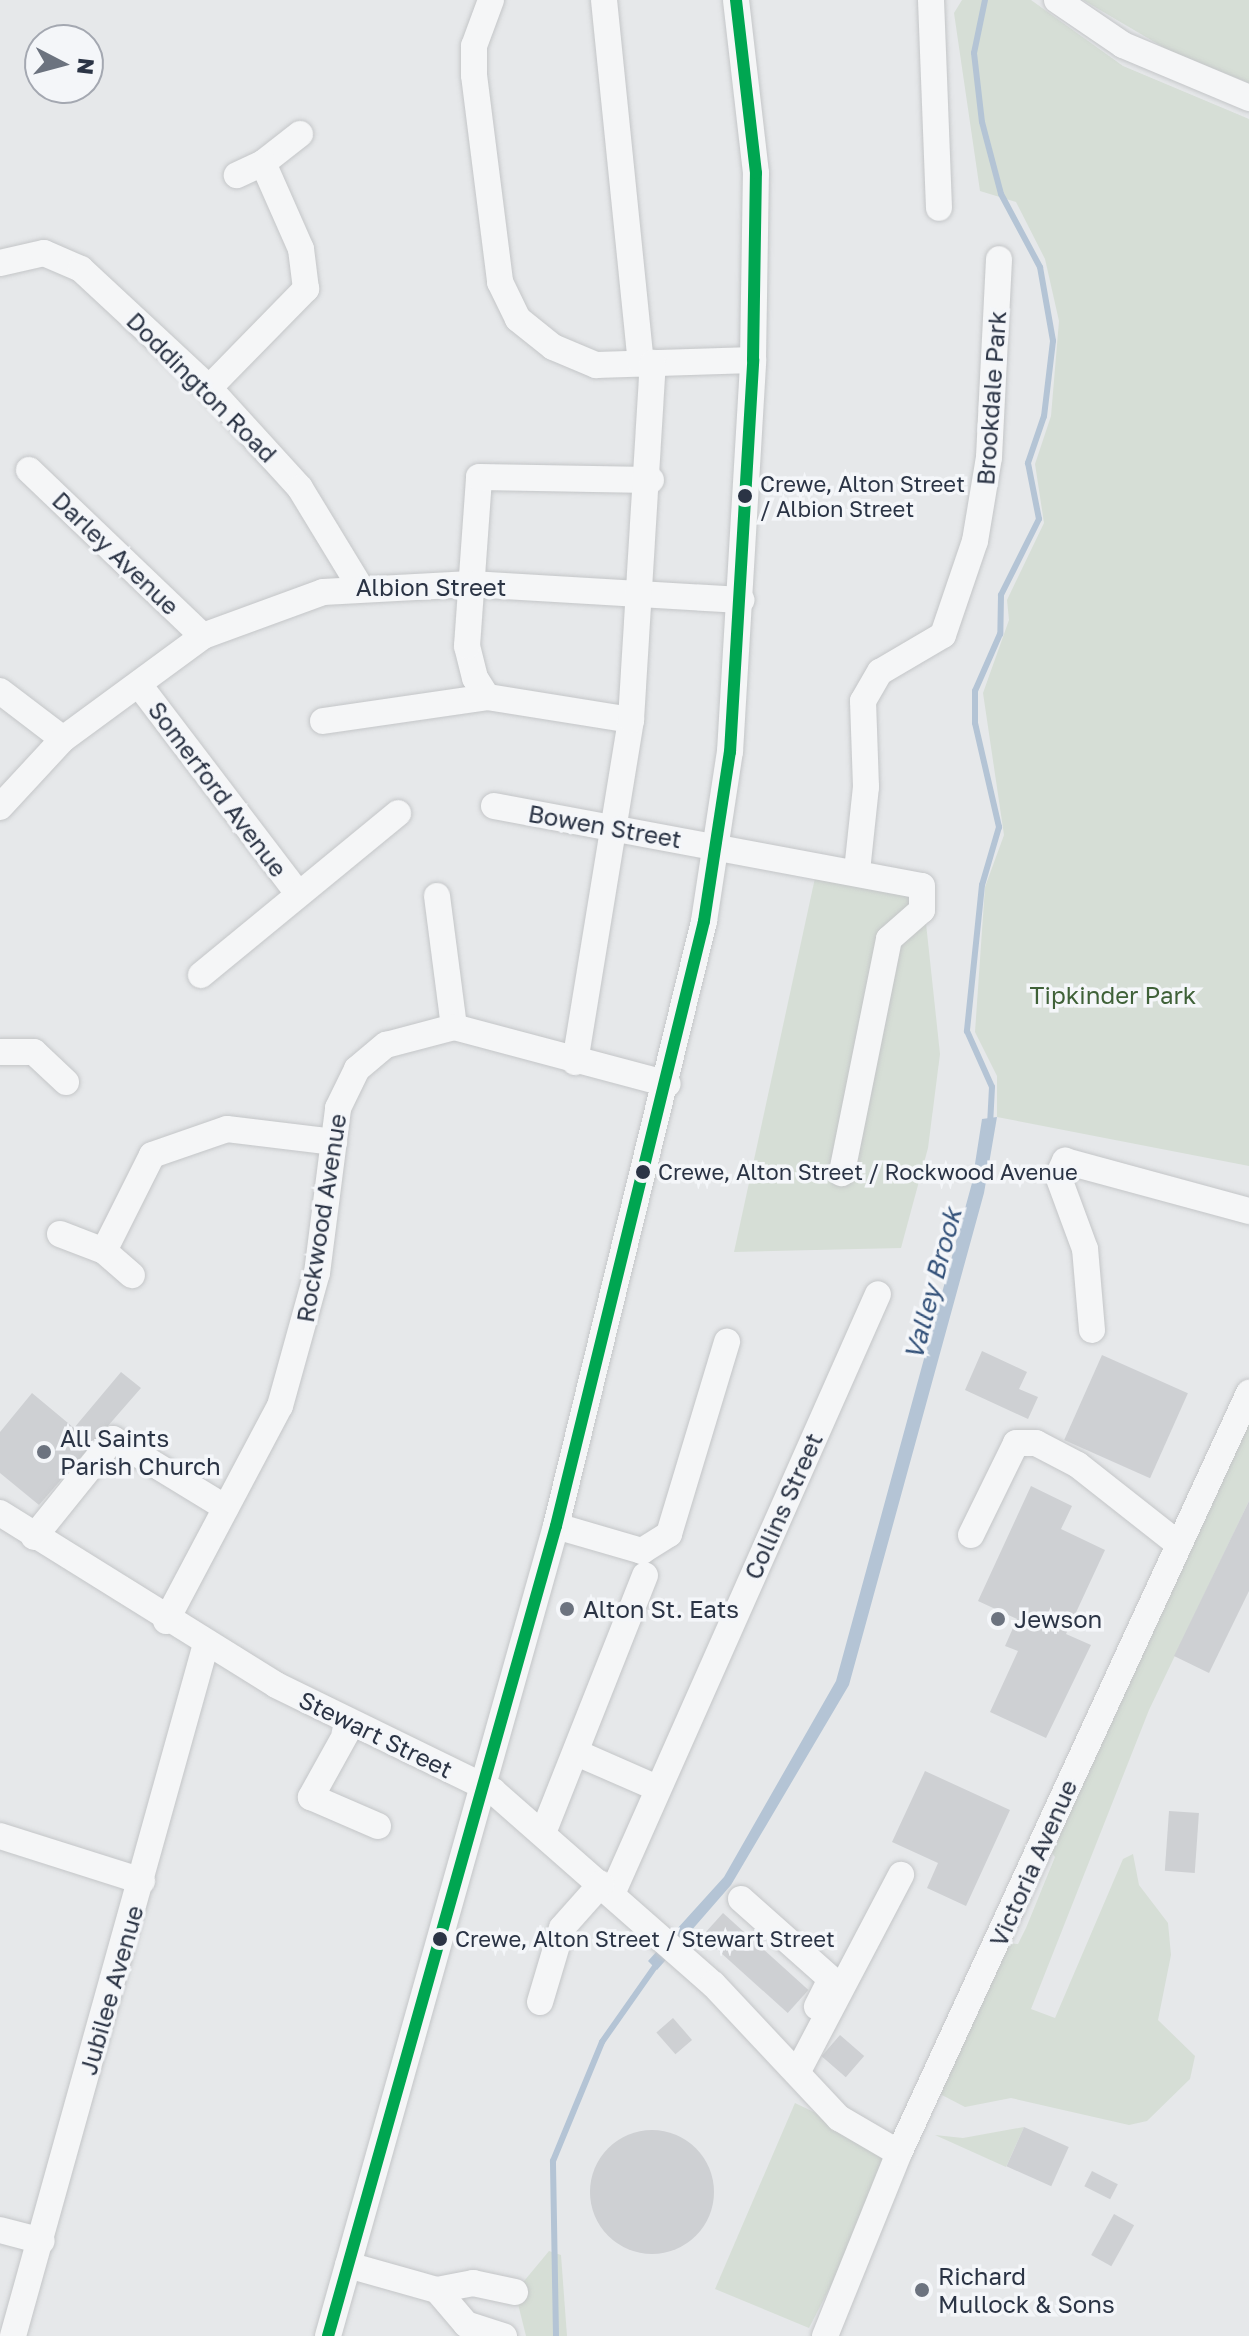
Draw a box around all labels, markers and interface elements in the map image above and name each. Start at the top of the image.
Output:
north arrow [24,24,104,104]
text: N [72,57,101,76]
street label: Doddington Road [121,306,283,468]
street label: Brookdale Park [971,310,1011,486]
place label: Crewe, Alton Street / Albion Street [760,470,965,522]
street label: Darley Avenue [47,485,185,621]
marker: Crewe, Alton Street / Albion Street [737,488,753,504]
street label: Albion Street [356,573,506,601]
street label: Somerford Avenue [143,696,293,882]
street label: Bowen Street [526,798,684,854]
park label: Tipkinder Park [1030,981,1196,1009]
street label: Rockwood Avenue [290,1112,352,1324]
place label: Crewe, Alton Street / Rockwood Avenue [658,1159,1078,1185]
marker: Crewe, Alton Street / Rockwood Avenue [635,1164,651,1180]
water label: Valley Brook [898,1205,968,1363]
place label: All Saints Parish Church [60,1424,221,1480]
street label: Collins Street [738,1428,828,1584]
marker: All Saints Parish Church [35,1443,53,1461]
place label: Alton St. Eats [583,1595,739,1623]
marker: Alton St. Eats [558,1600,576,1618]
place label: Jewson [1014,1605,1102,1633]
marker: Jewson [989,1610,1007,1628]
street label: Stewart Street [295,1684,457,1784]
street label: Victoria Avenue [983,1775,1083,1951]
street label: Jubilee Avenue [73,1902,149,2078]
place label: Crewe, Alton Street / Stewart Street [455,1926,835,1952]
marker: Crewe, Alton Street / Stewart Street [432,1931,448,1947]
place label: Richard Mullock & Sons [938,2262,1115,2318]
marker: Richard Mullock & Sons [913,2281,931,2299]

